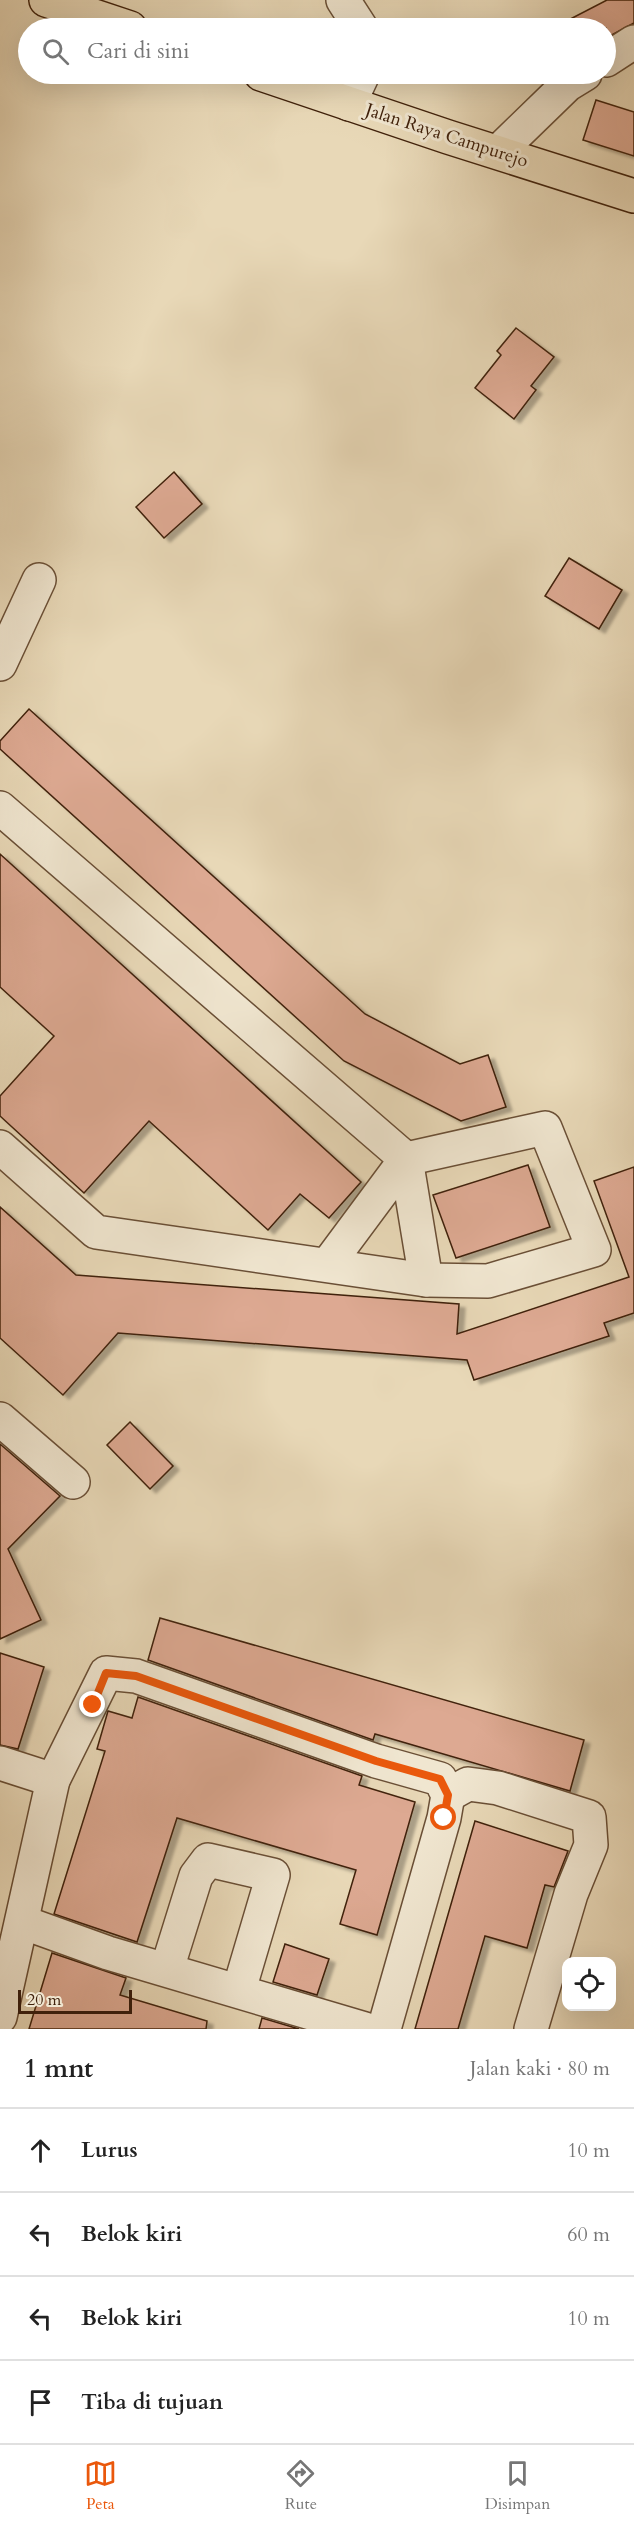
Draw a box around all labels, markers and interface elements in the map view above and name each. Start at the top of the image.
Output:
search box [18,18,616,84]
icon: search [39,35,72,68]
text: Cari di sini [87,36,190,66]
street label: Jalan Raya Campurejo [360,96,532,174]
route end [79,1691,105,1717]
route start [430,1804,456,1830]
map controls [562,1957,616,2011]
button: locate [562,1957,616,2011]
scale bar [18,1987,132,2014]
text: 20 m [27,1989,61,2011]
text: 1 mnt [24,2051,93,2086]
text: Jalan kaki · 80 m [470,2055,610,2082]
icon: ahead [24,2134,57,2167]
text: Lurus [81,2135,138,2165]
text: 10 m [567,2137,610,2164]
icon: left [24,2218,57,2251]
text: Belok kiri [81,2219,182,2249]
text: 60 m [567,2221,610,2248]
icon: left [24,2302,57,2335]
text: Belok kiri [81,2303,182,2333]
text: 10 m [567,2305,610,2332]
icon: arrive [24,2386,57,2419]
text: Tiba di tujuan [81,2387,223,2417]
tab: Peta [84,2457,117,2515]
tab: Rute [284,2457,317,2515]
tab: Disimpan [485,2457,550,2515]

